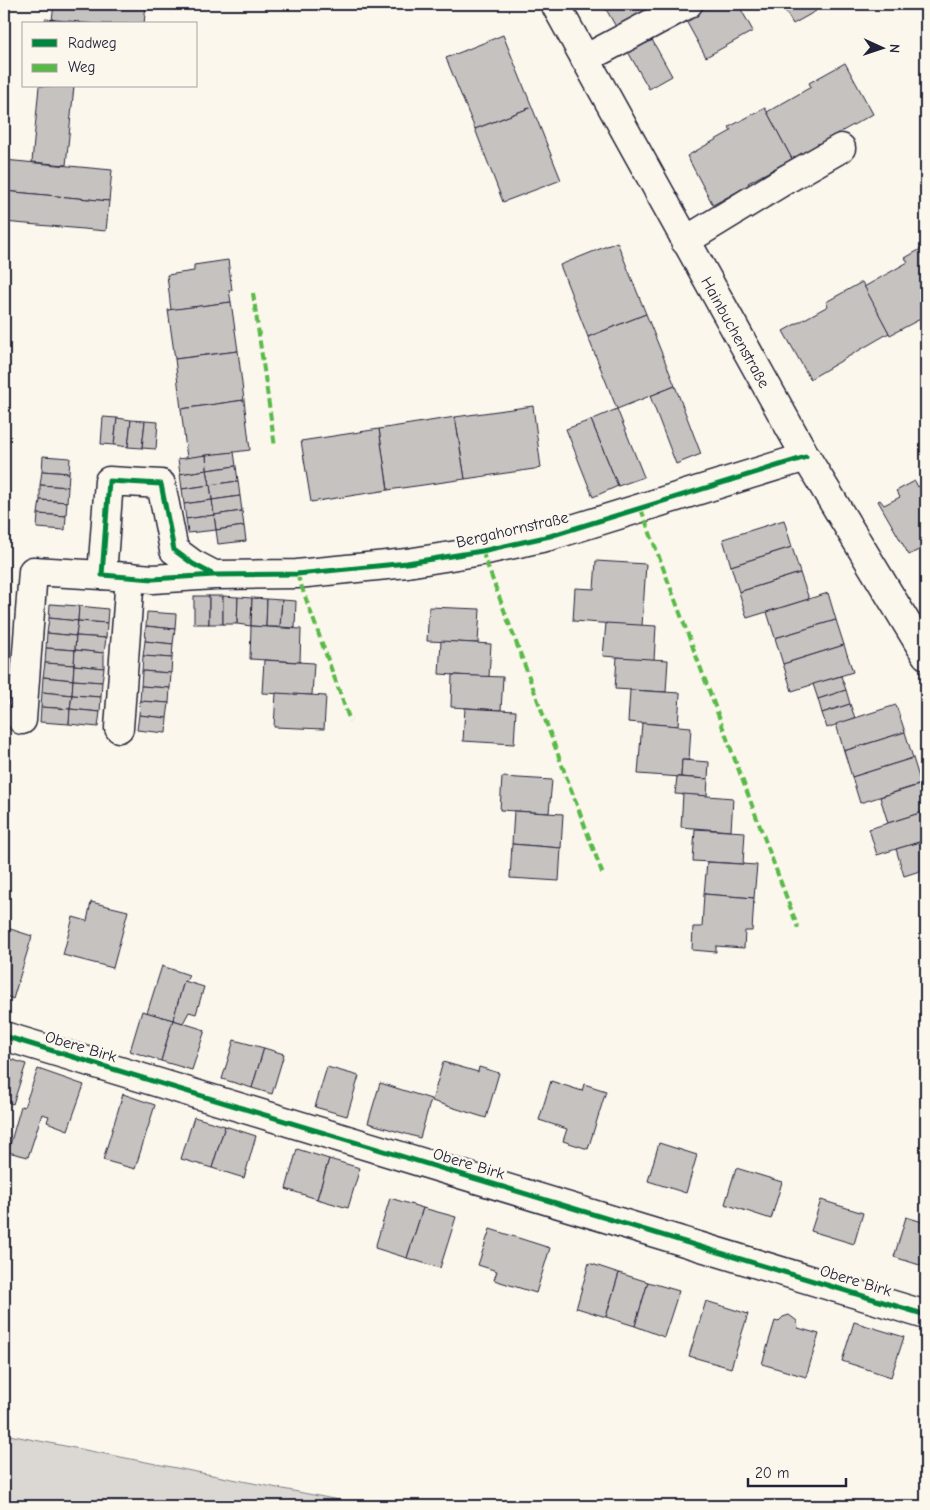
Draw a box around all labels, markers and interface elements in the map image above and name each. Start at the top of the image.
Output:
legend [22,22,198,88]
north arrow [858,22,908,72]
text: Radweg [68,34,117,52]
text: N [886,44,903,54]
text: Weg [68,58,95,76]
street label: Hainbuchenstraße [697,274,773,391]
street label: Bergahornstraße [454,508,570,552]
street label: Obere Birk [43,1028,119,1066]
street label: Obere Birk [431,1145,507,1183]
street label: Obere Birk [818,1262,894,1300]
scale bar [748,1455,845,1487]
text: 20 m [755,1464,789,1482]

